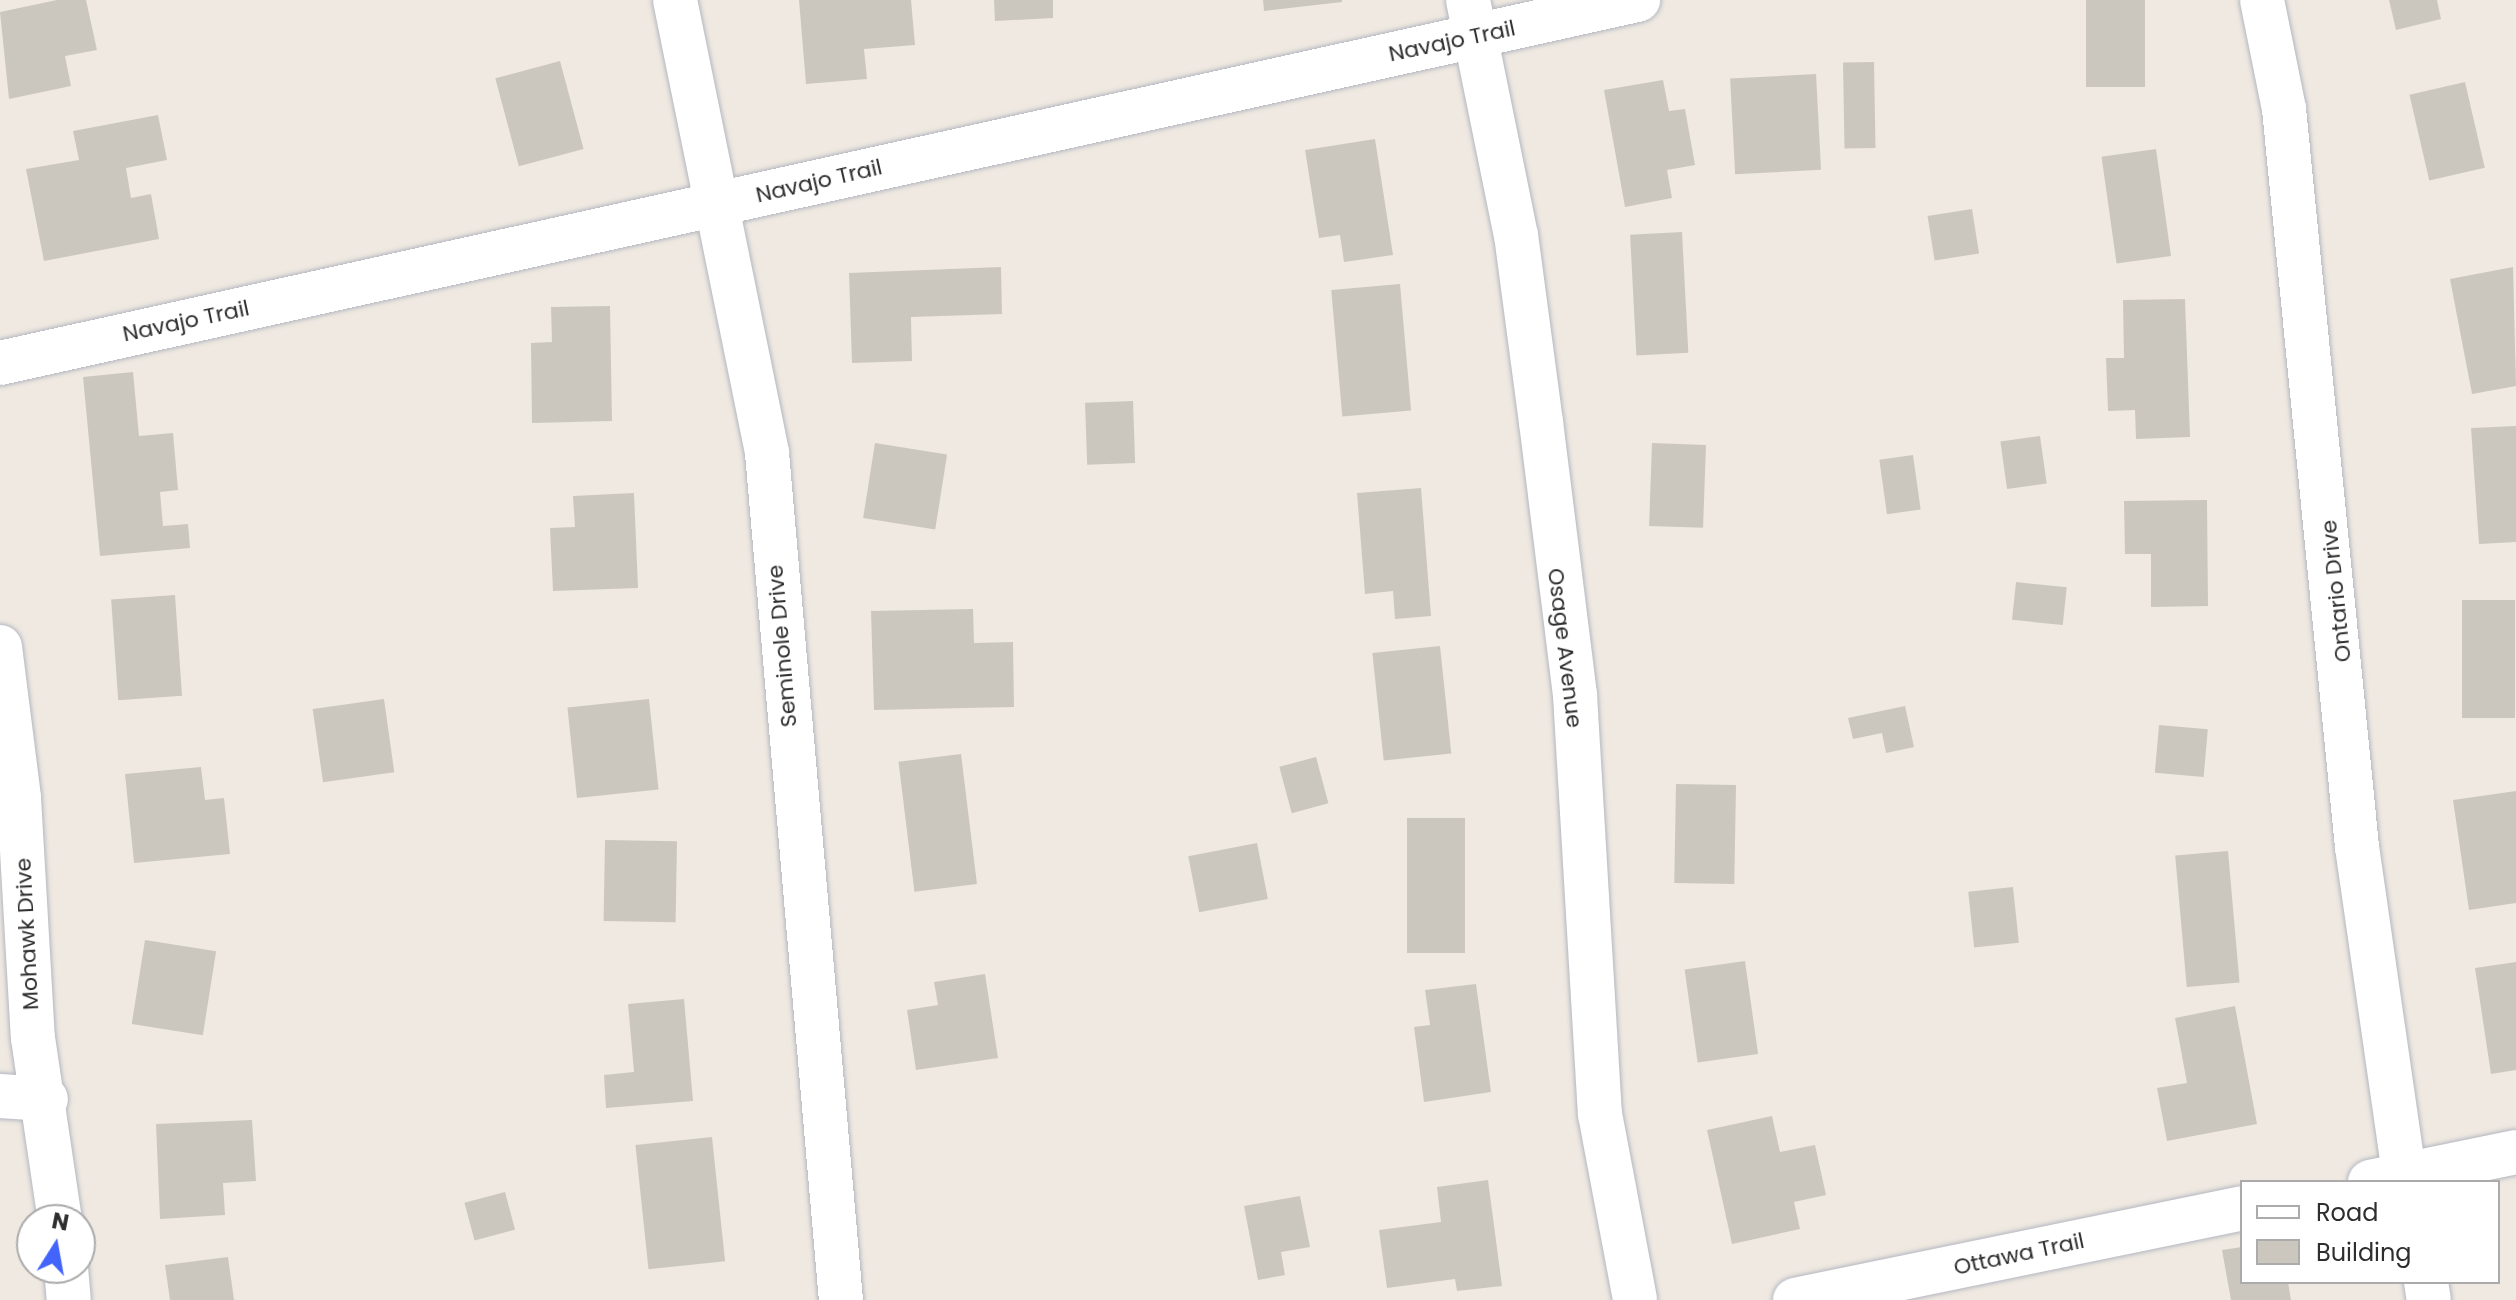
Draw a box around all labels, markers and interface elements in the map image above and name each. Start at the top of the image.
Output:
street label: Navajo Trail [1386,15,1518,67]
street label: Navajo Trail [753,154,885,208]
street label: Navajo Trail [120,295,252,347]
street label: Ontario Drive [2315,519,2357,663]
street label: Seminole Drive [762,564,802,728]
street label: Osage Avenue [1542,567,1588,729]
street label: Mohawk Drive [10,857,44,1011]
legend [2240,1180,2500,1284]
text: Road [2316,1196,2378,1229]
north arrow [16,1204,96,1284]
text: N [49,1205,71,1239]
street label: Ottawa Trail [1951,1227,2087,1281]
text: Building [2316,1236,2412,1269]

